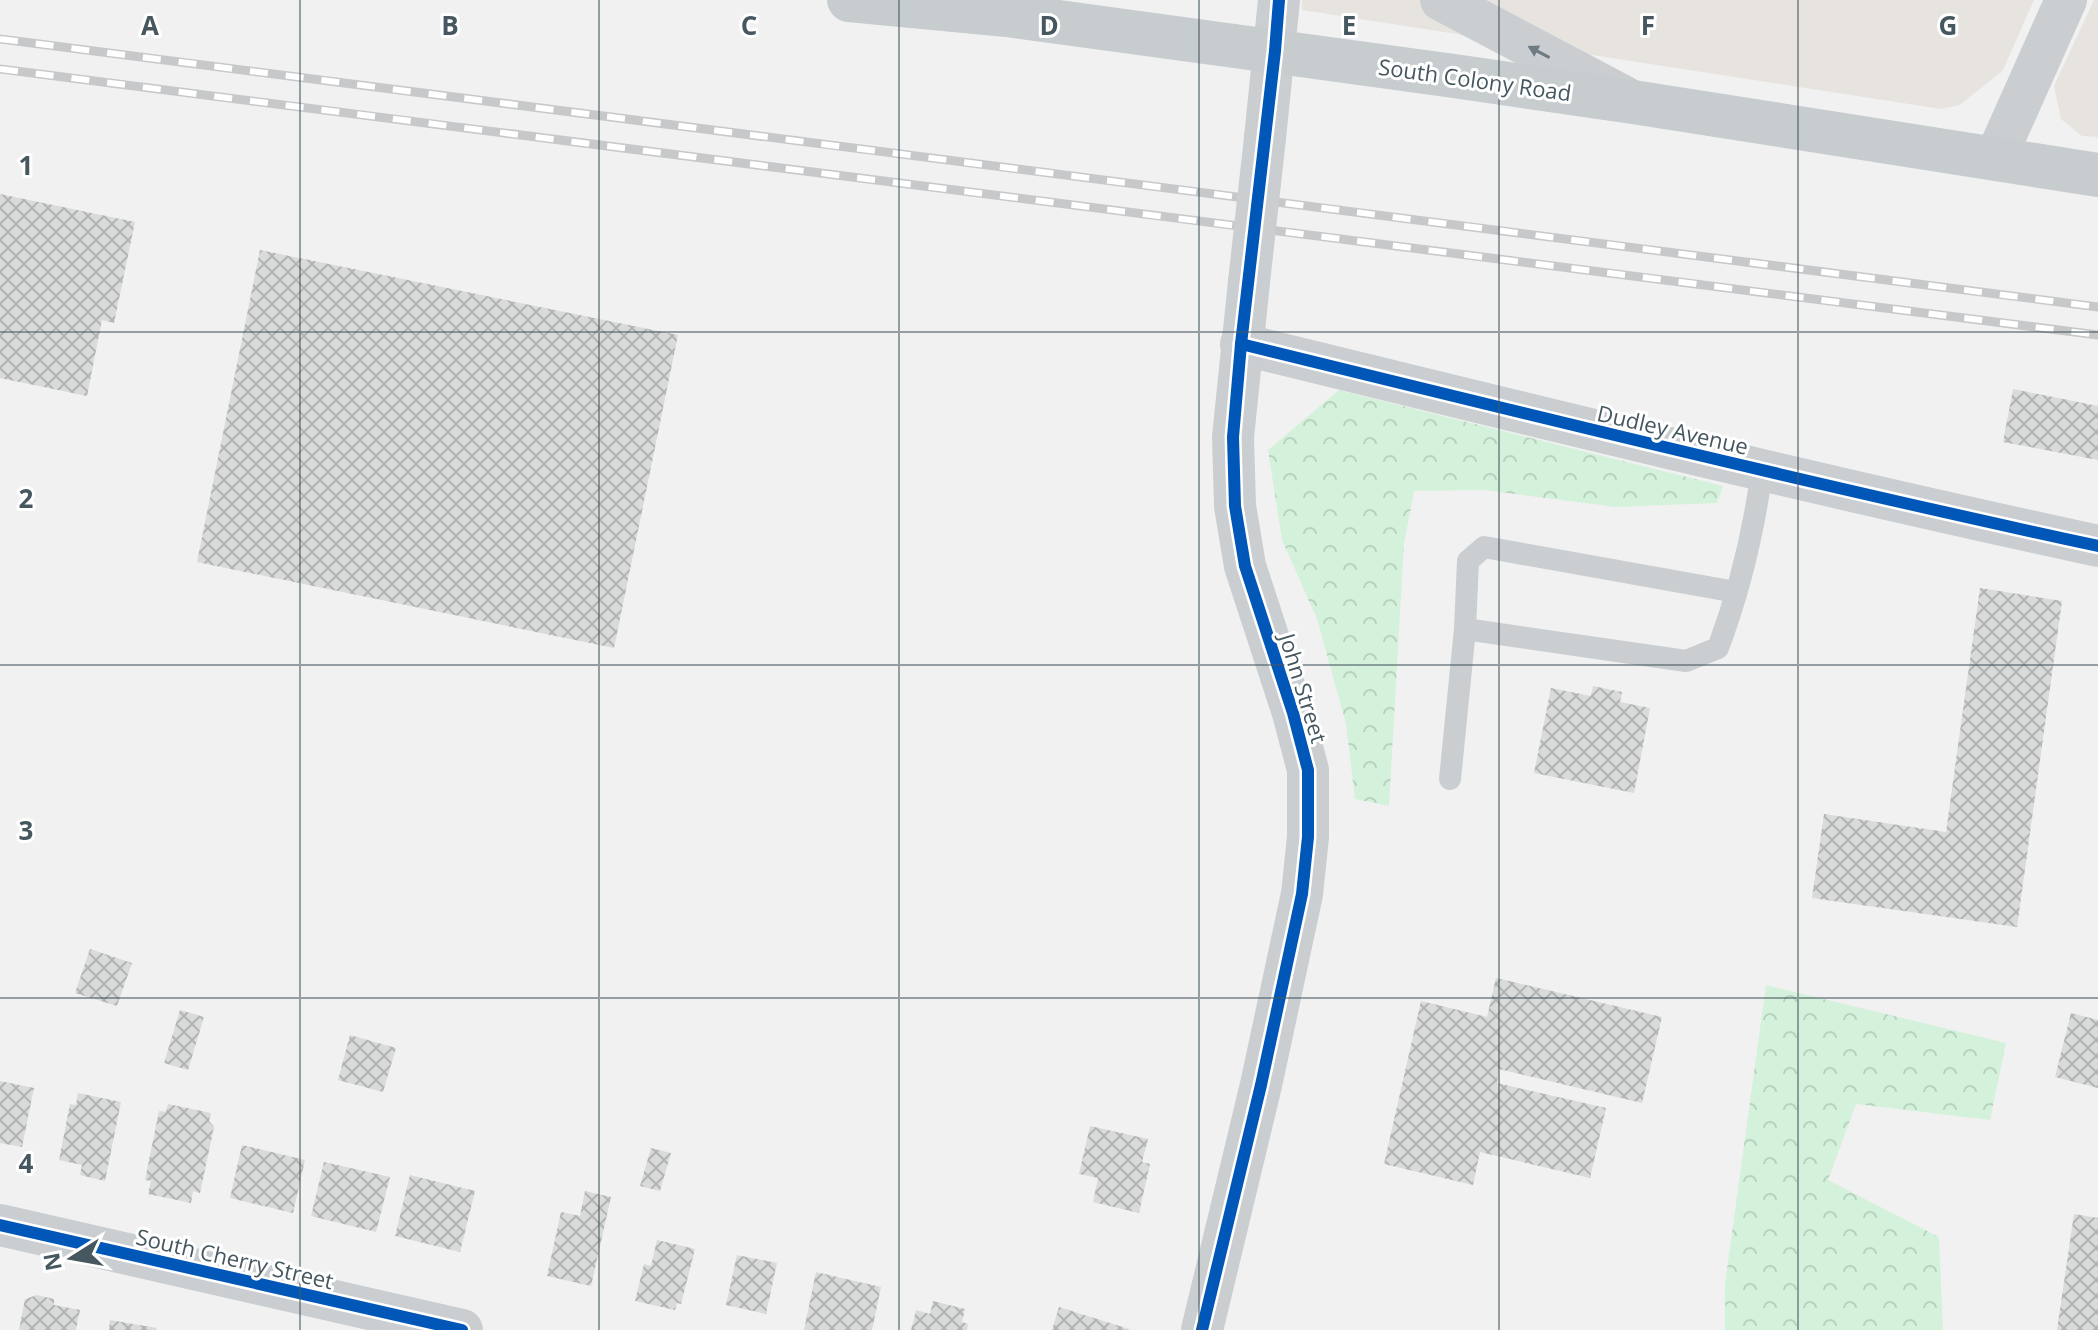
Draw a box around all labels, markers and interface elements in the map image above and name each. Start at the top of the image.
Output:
text: A [141,7,159,43]
text: B [441,7,459,43]
text: C [741,7,757,43]
text: D [1039,7,1059,43]
text: E [1342,7,1356,43]
text: F [1641,7,1655,43]
text: G [1939,7,1957,43]
one-way arrow [1528,45,1550,59]
street label: South Colony Road [1377,51,1573,107]
text: 1 [19,147,33,183]
street label: Dudley Avenue [1595,397,1751,461]
text: 2 [19,480,34,516]
street label: John Street [1273,628,1335,747]
text: 3 [19,812,33,848]
text: 4 [19,1145,34,1181]
north arrow [32,1218,112,1298]
street label: South Cherry Street [133,1221,337,1295]
text: N [35,1250,68,1274]

